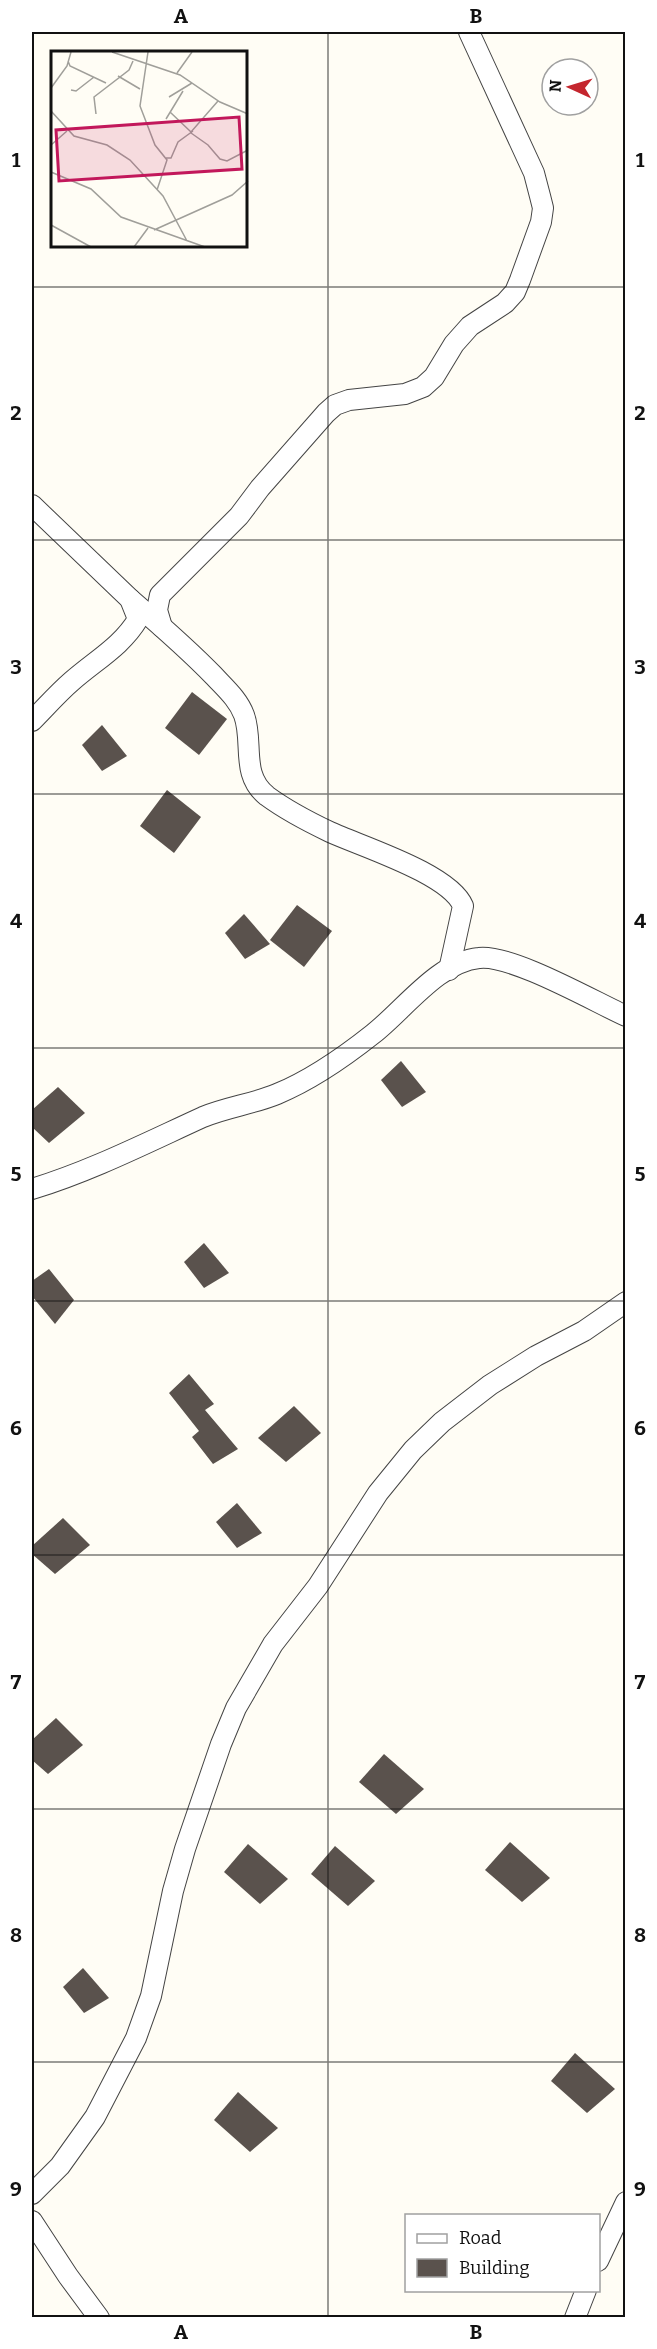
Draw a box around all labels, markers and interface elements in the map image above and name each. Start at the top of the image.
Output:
text: A [174,4,189,28]
text: B [470,4,483,28]
inset map [51,51,248,248]
north arrow [540,57,600,117]
text: N [546,79,565,93]
text: 1 [12,148,21,172]
text: 1 [636,148,645,172]
text: 2 [10,401,22,425]
text: 2 [634,401,646,425]
text: 3 [10,655,22,679]
text: 3 [634,655,646,679]
text: 4 [10,909,22,933]
text: 4 [634,909,646,933]
text: 5 [11,1162,22,1186]
text: 5 [635,1162,646,1186]
text: 6 [10,1416,22,1440]
text: 6 [634,1416,646,1440]
text: 7 [11,1670,22,1694]
text: 7 [635,1670,646,1694]
text: 8 [10,1923,22,1947]
text: 8 [634,1923,646,1947]
text: 9 [10,2177,22,2201]
text: 9 [634,2177,646,2201]
legend [405,2214,600,2292]
text: Road [459,2227,502,2249]
text: Building [459,2257,530,2279]
text: A [174,2320,189,2344]
text: B [470,2320,483,2344]

